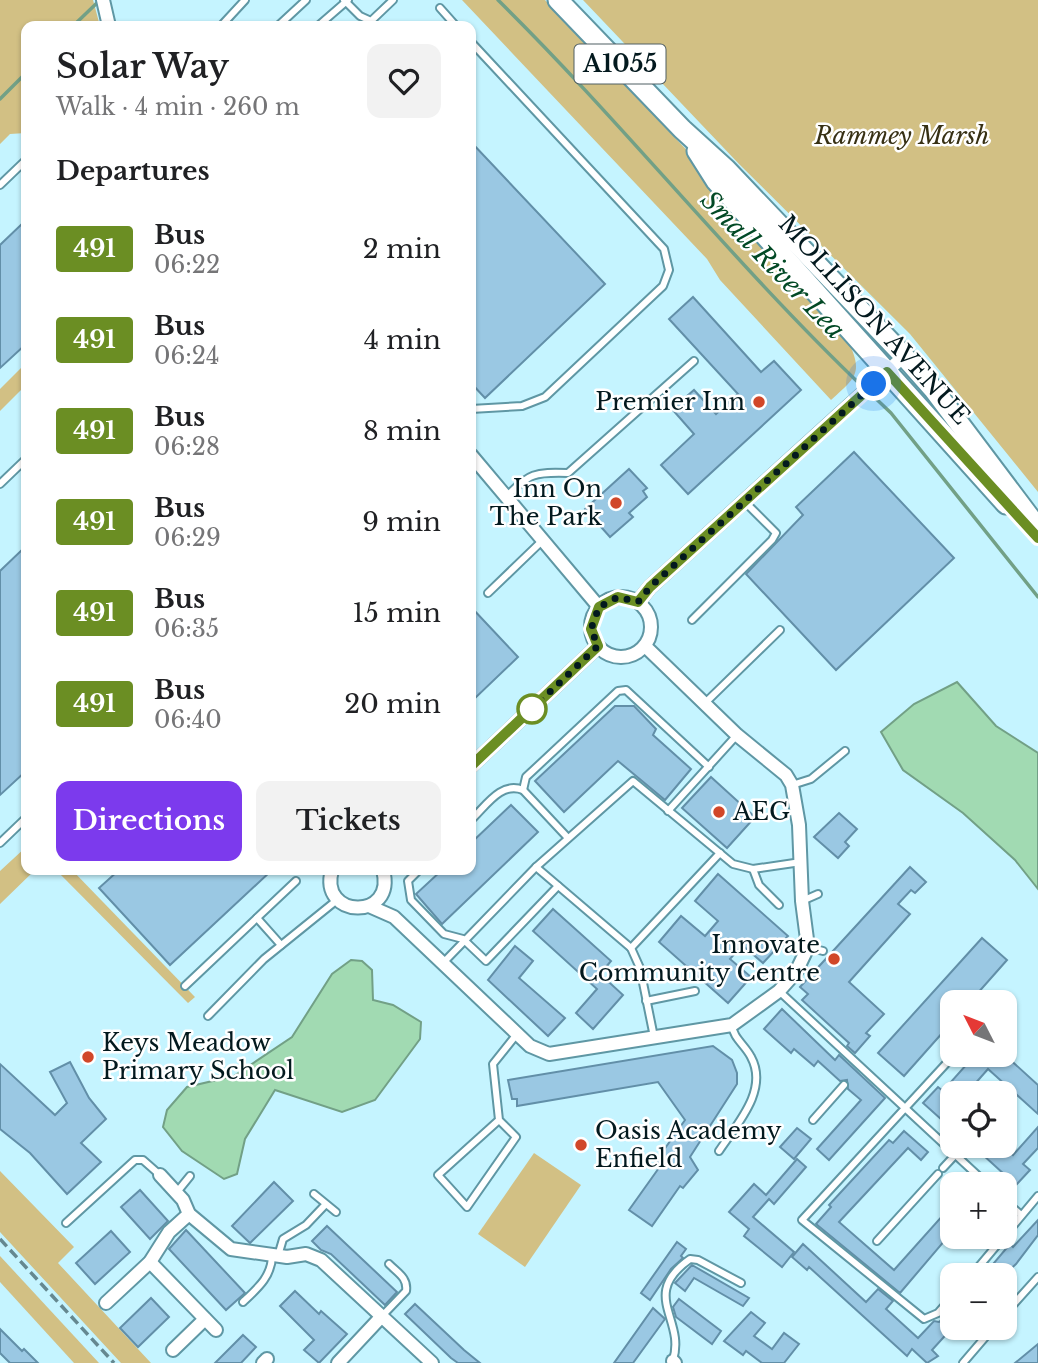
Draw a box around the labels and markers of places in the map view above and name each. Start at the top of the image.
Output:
place label: Premier Inn [595,387,745,416]
marker: Premier Inn [751,394,767,410]
place label: Inn On The Park [490,474,602,531]
marker: Inn On The Park [608,495,624,511]
unlabelled marker [517,694,547,724]
place label: AEG [732,797,790,826]
marker: AEG [711,804,727,820]
place label: Innovate Community Centre [579,930,820,987]
marker: Innovate Community Centre [826,951,842,967]
place label: Keys Meadow Primary School [102,1028,294,1085]
marker: Keys Meadow Primary School [80,1049,96,1065]
place label: Oasis Academy Enfield [595,1116,782,1173]
marker: Oasis Academy Enfield [573,1137,589,1153]

